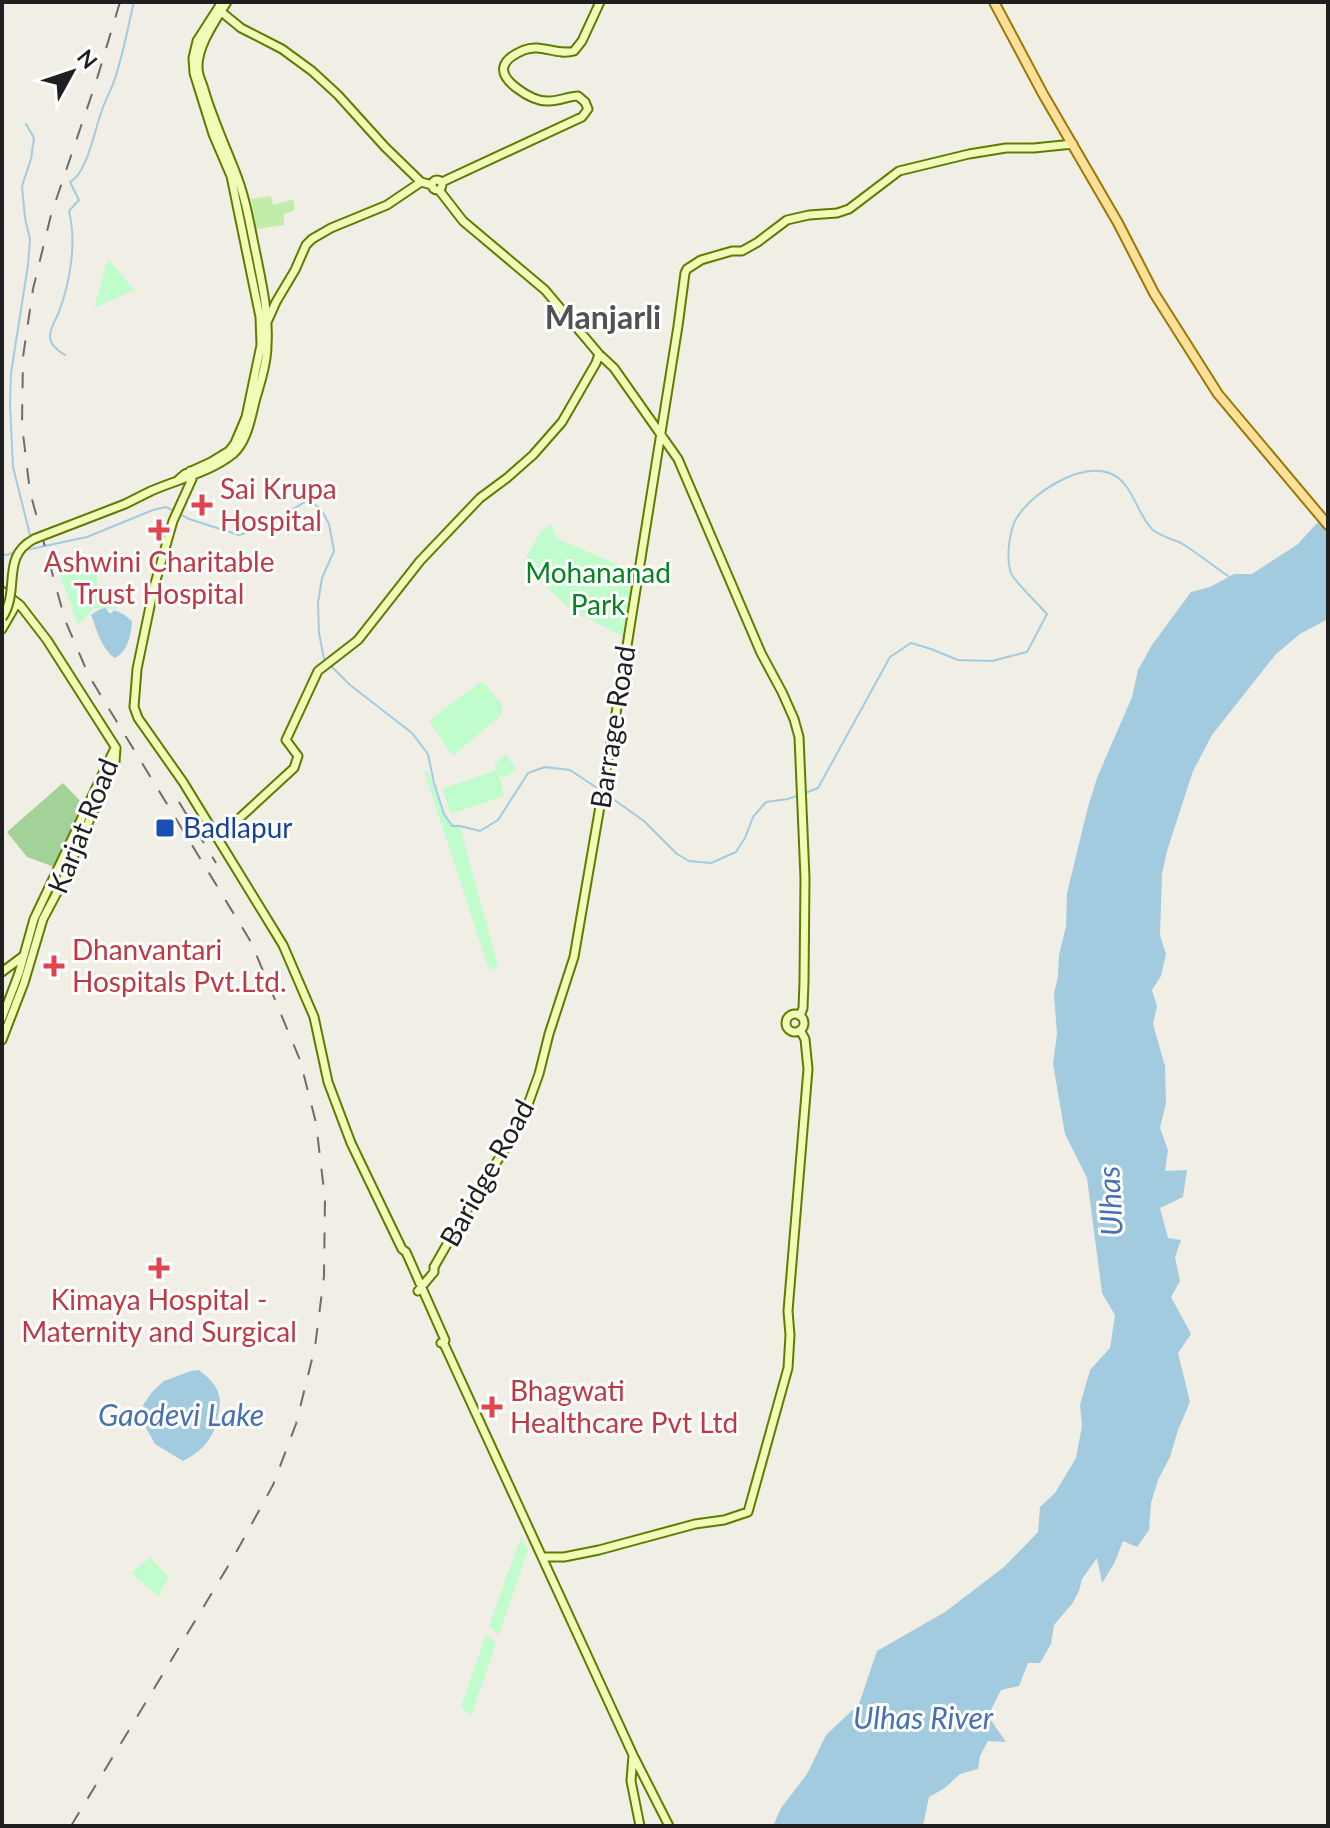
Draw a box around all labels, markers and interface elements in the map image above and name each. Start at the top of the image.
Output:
north arrow [32,32,112,112]
text: N [72,44,103,74]
district label: Manjarli [545,297,661,336]
place label: Sai Krupa Hospital [220,471,337,537]
marker: Sai Krupa Hospital [191,494,213,516]
marker: Ashwini Charitable Trust Hospital [148,519,170,541]
place label: Ashwini Charitable Trust Hospital [43,544,275,610]
park label: Mohananad Park [525,555,671,621]
street label: Barrage Road [582,643,642,811]
street label: Karjat Road [40,753,124,898]
place label: Badlapur [183,810,293,844]
marker: Badlapur [154,817,176,839]
place label: Dhanvantari Hospitals Pvt.Ltd. [72,932,287,998]
marker: Dhanvantari Hospitals Pvt.Ltd. [43,955,65,977]
street label: Baridge Road [432,1093,540,1252]
water label: Ulhas [1089,1165,1129,1237]
marker: Kimaya Hospital - Maternity and Surgical [148,1257,170,1279]
place label: Kimaya Hospital - Maternity and Surgical [21,1282,297,1348]
place label: Bhagwati Healthcare Pvt Ltd [510,1373,738,1439]
water label: Gaodevi Lake [98,1396,264,1432]
marker: Bhagwati Healthcare Pvt Ltd [481,1396,503,1418]
water label: Ulhas River [853,1699,994,1735]

